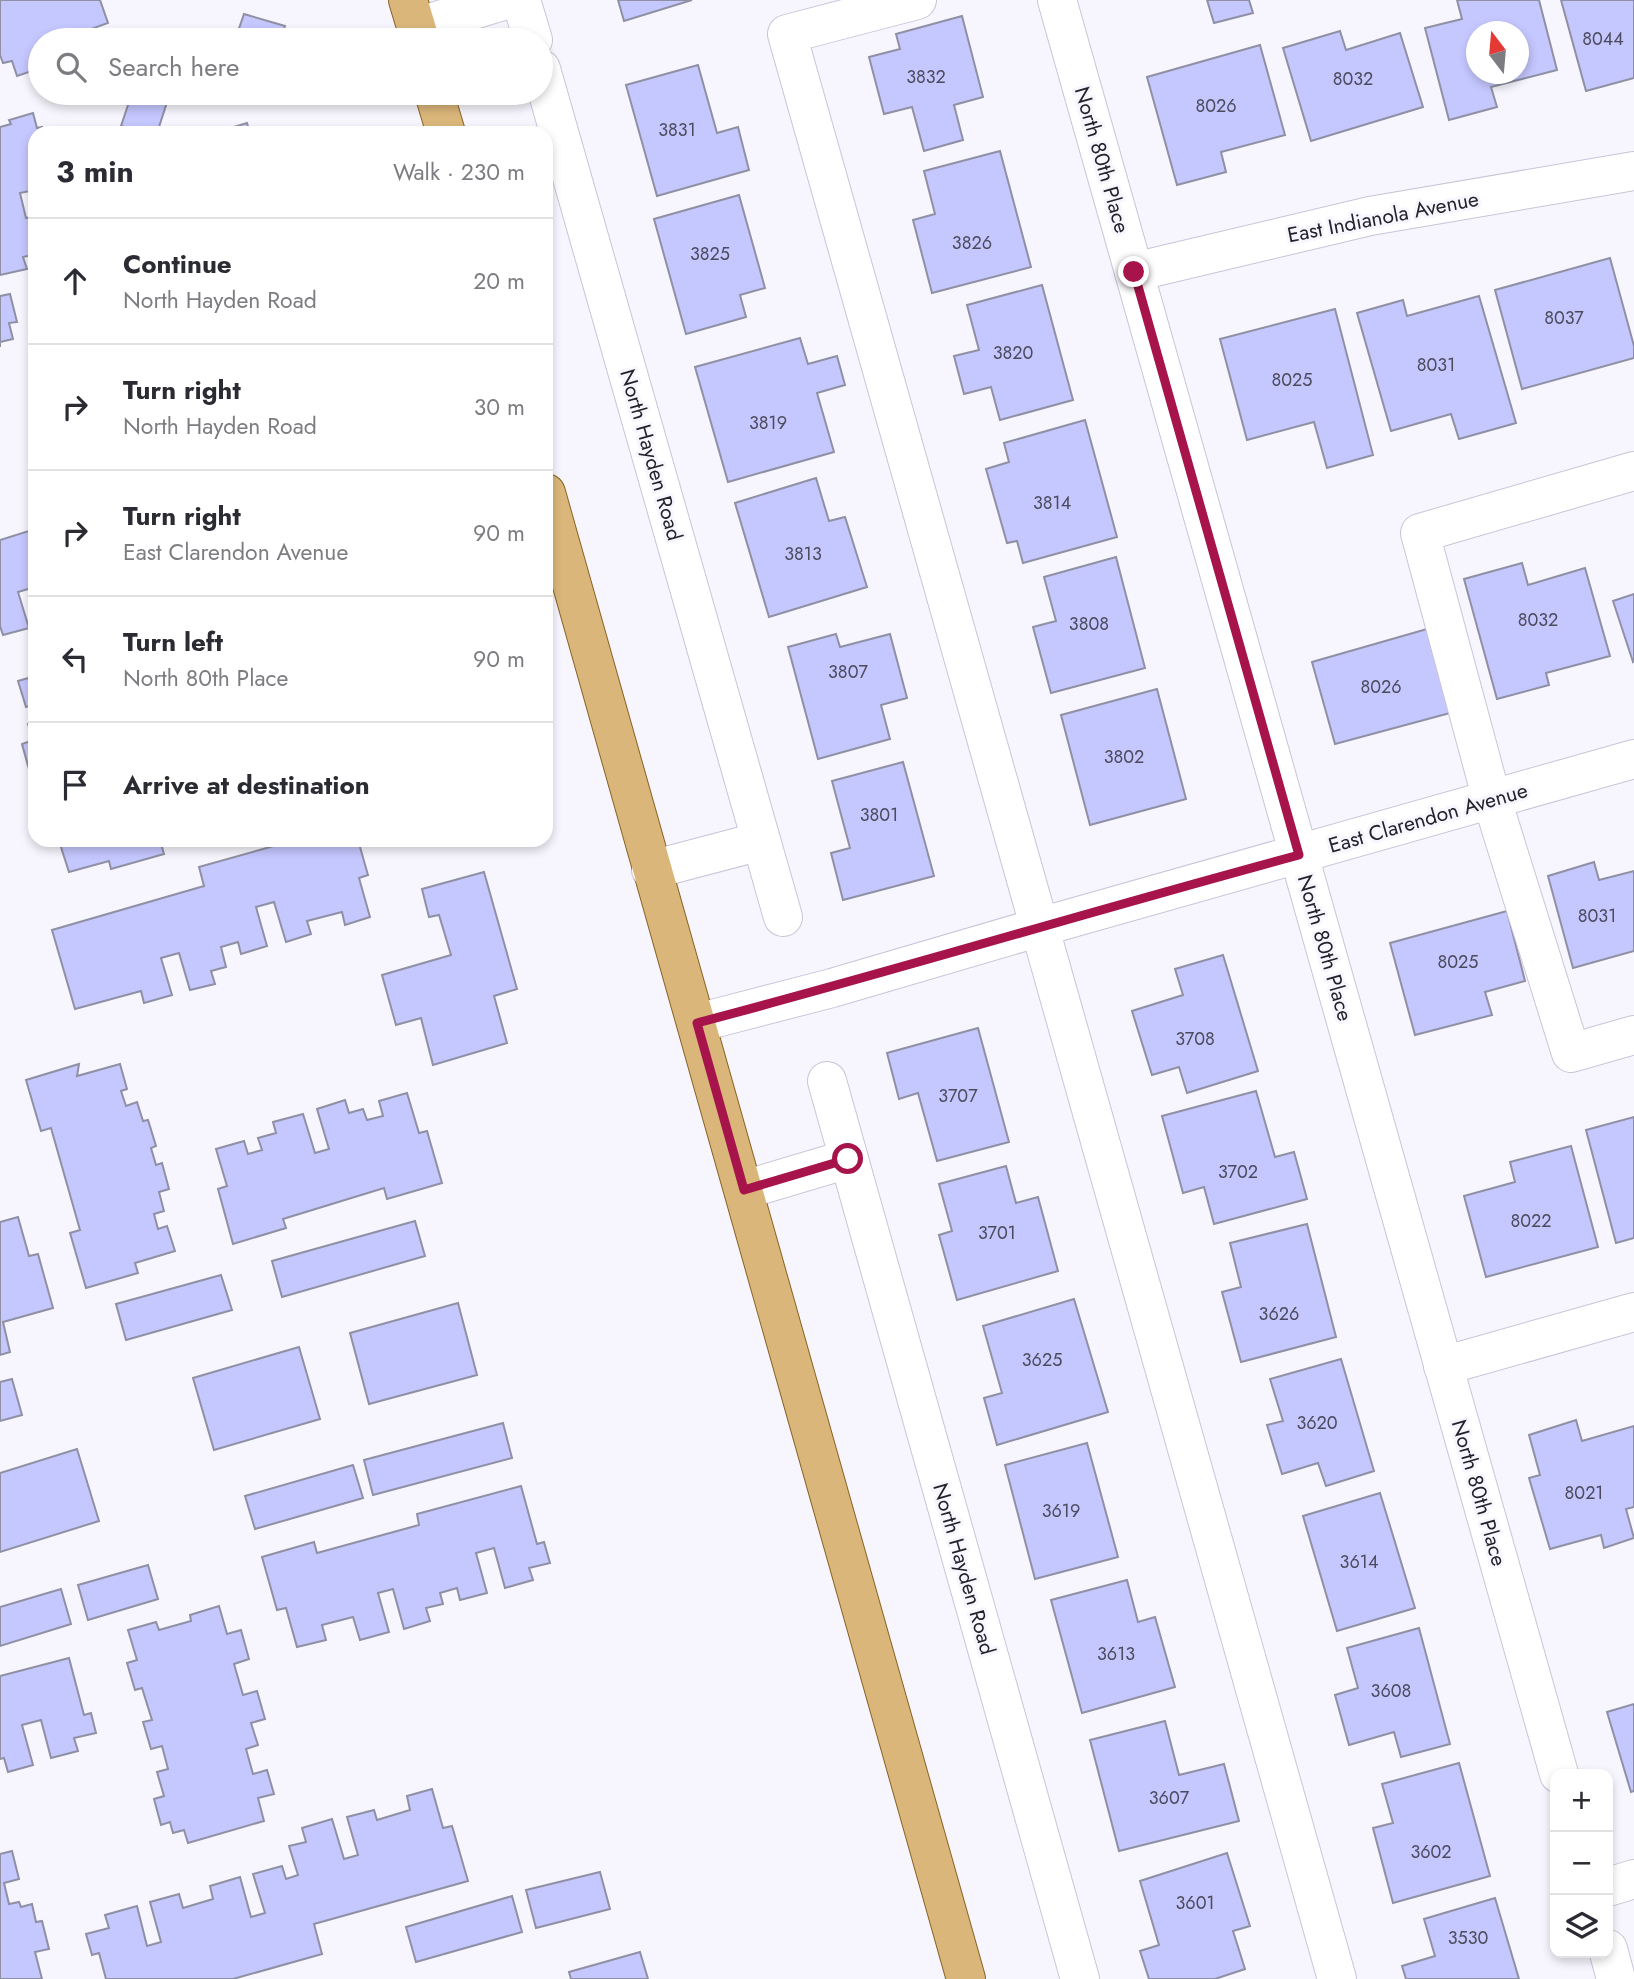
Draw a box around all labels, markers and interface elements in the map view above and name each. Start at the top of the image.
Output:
north arrow [1466,21,1529,84]
house number: 8044 [1582,26,1624,52]
search box [28,28,553,105]
icon: search [52,48,90,86]
text: Search here [108,48,240,86]
house number: 3832 [906,64,946,90]
house number: 8032 [1333,66,1373,92]
street label: North 80th Place [1067,83,1137,237]
house number: 8026 [1195,93,1237,119]
house number: 3831 [658,117,696,143]
text: 3 min [56,150,134,193]
text: Walk · 230 m [393,155,525,189]
street label: East Indianola Avenue [1285,184,1481,250]
house number: 3826 [952,230,992,256]
house number: 3825 [690,241,730,267]
text: Continue [123,245,232,283]
route end [1118,256,1149,287]
icon: ahead [56,262,94,300]
text: 20 m [473,264,525,298]
text: North Hayden Road [123,283,317,317]
house number: 8037 [1544,305,1584,331]
house number: 3820 [993,340,1034,366]
house number: 8031 [1417,352,1455,378]
street label: North Hayden Road [612,366,690,544]
house number: 8025 [1271,367,1313,393]
text: Turn right [123,371,241,409]
icon: right [56,388,94,426]
text: 30 m [474,390,525,424]
text: North Hayden Road [123,409,317,443]
house number: 3819 [749,410,787,436]
house number: 3814 [1033,490,1071,516]
text: Turn right [123,497,241,535]
icon: right [56,514,94,552]
text: 90 m [473,516,525,550]
text: East Clarendon Avenue [123,535,348,569]
house number: 3813 [784,541,822,567]
house number: 8032 [1518,607,1558,633]
house number: 3808 [1069,611,1109,637]
text: Turn left [123,623,223,661]
icon: left [56,640,94,678]
text: 90 m [473,642,525,676]
house number: 3807 [828,659,869,685]
text: North 80th Place [123,661,288,695]
house number: 8026 [1360,674,1402,700]
house number: 3802 [1104,744,1144,770]
icon: arrive [56,766,94,804]
text: Arrive at destination [123,766,370,804]
street label: East Clarendon Avenue [1325,775,1531,861]
house number: 3801 [860,802,898,828]
street label: North 80th Place [1290,871,1360,1025]
house number: 8031 [1578,903,1616,929]
house number: 8025 [1437,949,1479,975]
house number: 3708 [1175,1026,1215,1052]
house number: 3707 [938,1083,978,1109]
route start [832,1143,863,1174]
house number: 3702 [1218,1159,1258,1185]
house number: 8022 [1510,1208,1552,1234]
house number: 3701 [978,1220,1016,1246]
house number: 3626 [1259,1301,1299,1327]
house number: 3625 [1022,1347,1062,1373]
house number: 3620 [1296,1410,1338,1436]
street label: North 80th Place [1444,1416,1514,1570]
street label: North Hayden Road [925,1480,1003,1658]
house number: 8021 [1565,1480,1603,1506]
house number: 3619 [1042,1498,1080,1524]
house number: 3614 [1340,1549,1378,1575]
house number: 3613 [1097,1641,1135,1667]
house number: 3608 [1371,1678,1411,1704]
map controls [1550,1769,1613,1958]
button: + [1550,1769,1613,1832]
house number: 3607 [1149,1785,1190,1811]
button: − [1550,1832,1613,1895]
house number: 3602 [1410,1839,1452,1865]
house number: 3601 [1175,1890,1215,1916]
button: layers [1550,1895,1613,1958]
house number: 3530 [1448,1925,1489,1951]

